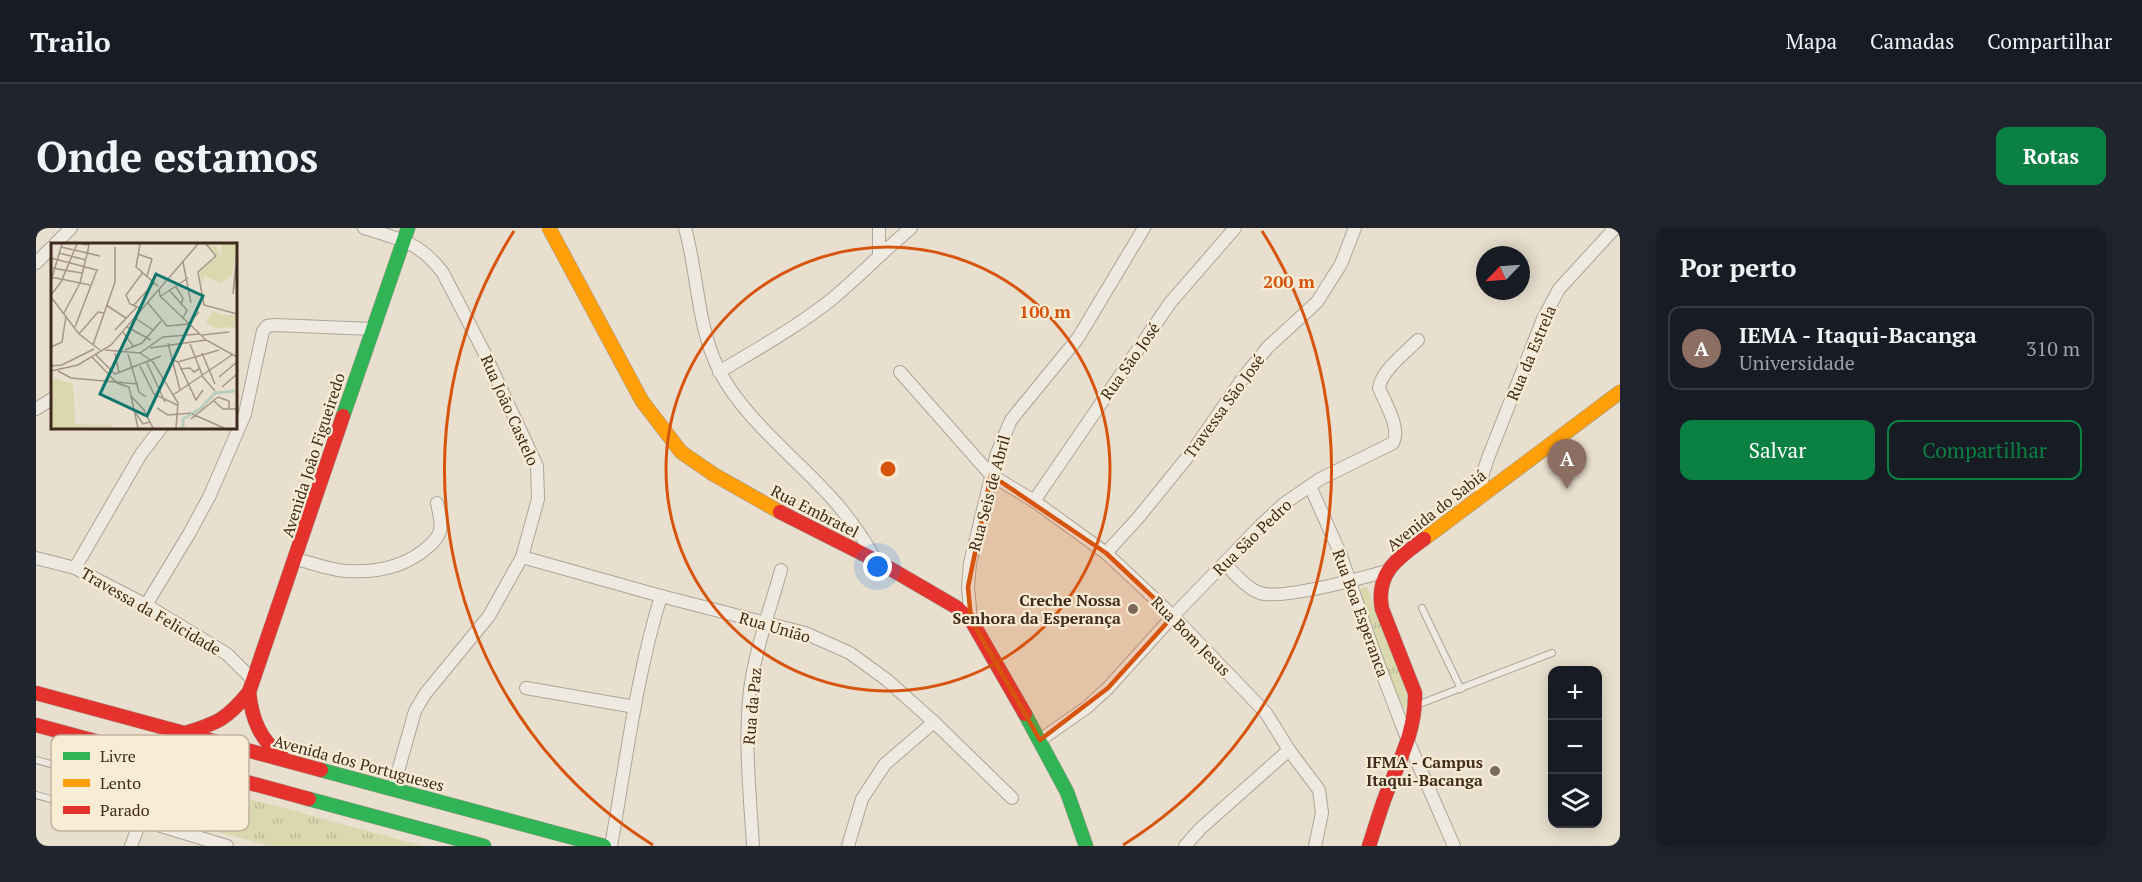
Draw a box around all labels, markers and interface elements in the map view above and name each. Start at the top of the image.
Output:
text: Trailo [30,23,111,60]
text: Mapa [1786,27,1837,55]
text: Camadas [1870,27,1954,55]
text: Compartilhar [1987,27,2112,55]
button: Rotas [1996,127,2106,185]
text: Onde estamos [36,128,318,184]
inset map [51,243,237,429]
north arrow [1476,246,1530,300]
text: Por perto [1680,250,1796,284]
text: 200 m [1263,269,1315,293]
text: 100 m [1019,299,1071,323]
street label: Rua da Estrela [1501,302,1561,404]
street label: Rua São José [1095,318,1165,404]
text: IEMA - Itaqui-Bacanga [1739,320,1977,349]
text: A [1694,335,1709,362]
text: 310 m [2026,335,2080,362]
street label: Travessa São José [1179,349,1269,463]
text: Universidade [1739,349,1855,376]
street label: Rua João Castelo [476,351,544,469]
street label: Avenida João Figueiredo [276,370,350,540]
button: Salvar [1680,420,1875,480]
button: Compartilhar [1887,420,2082,480]
street label: Rua Seis de Abril [963,432,1015,554]
pin: A [1548,440,1586,489]
centre of rings [878,459,898,479]
street label: Avenida do Sabiá [1382,464,1490,556]
street label: Rua Embratel [767,479,863,543]
street label: Rua São Pedro [1208,494,1296,580]
street label: Rua Boa Esperanca [1328,546,1394,680]
your location [863,552,892,581]
street label: Travessa da Felicidade [77,562,225,660]
place label: Creche Nossa Senhora da Esperança [952,589,1121,629]
street label: Rua Bom Jesus [1146,591,1236,681]
marker: Creche Nossa Senhora da Esperança [1126,602,1140,616]
street label: Rua União [737,606,813,648]
street label: Rua da Paz [738,666,766,746]
map controls [1548,666,1602,828]
button: + [1548,666,1602,720]
button: − [1548,720,1602,774]
street label: Avenida dos Portugueses [271,730,447,796]
legend [51,735,249,831]
text: Livre [100,745,136,767]
place label: IFMA - Campus Itaqui-Bacanga [1366,751,1483,791]
marker: IFMA - Campus Itaqui-Bacanga [1488,764,1502,778]
text: Lento [100,772,141,794]
button: layers [1548,774,1602,828]
text: Parado [100,799,150,821]

